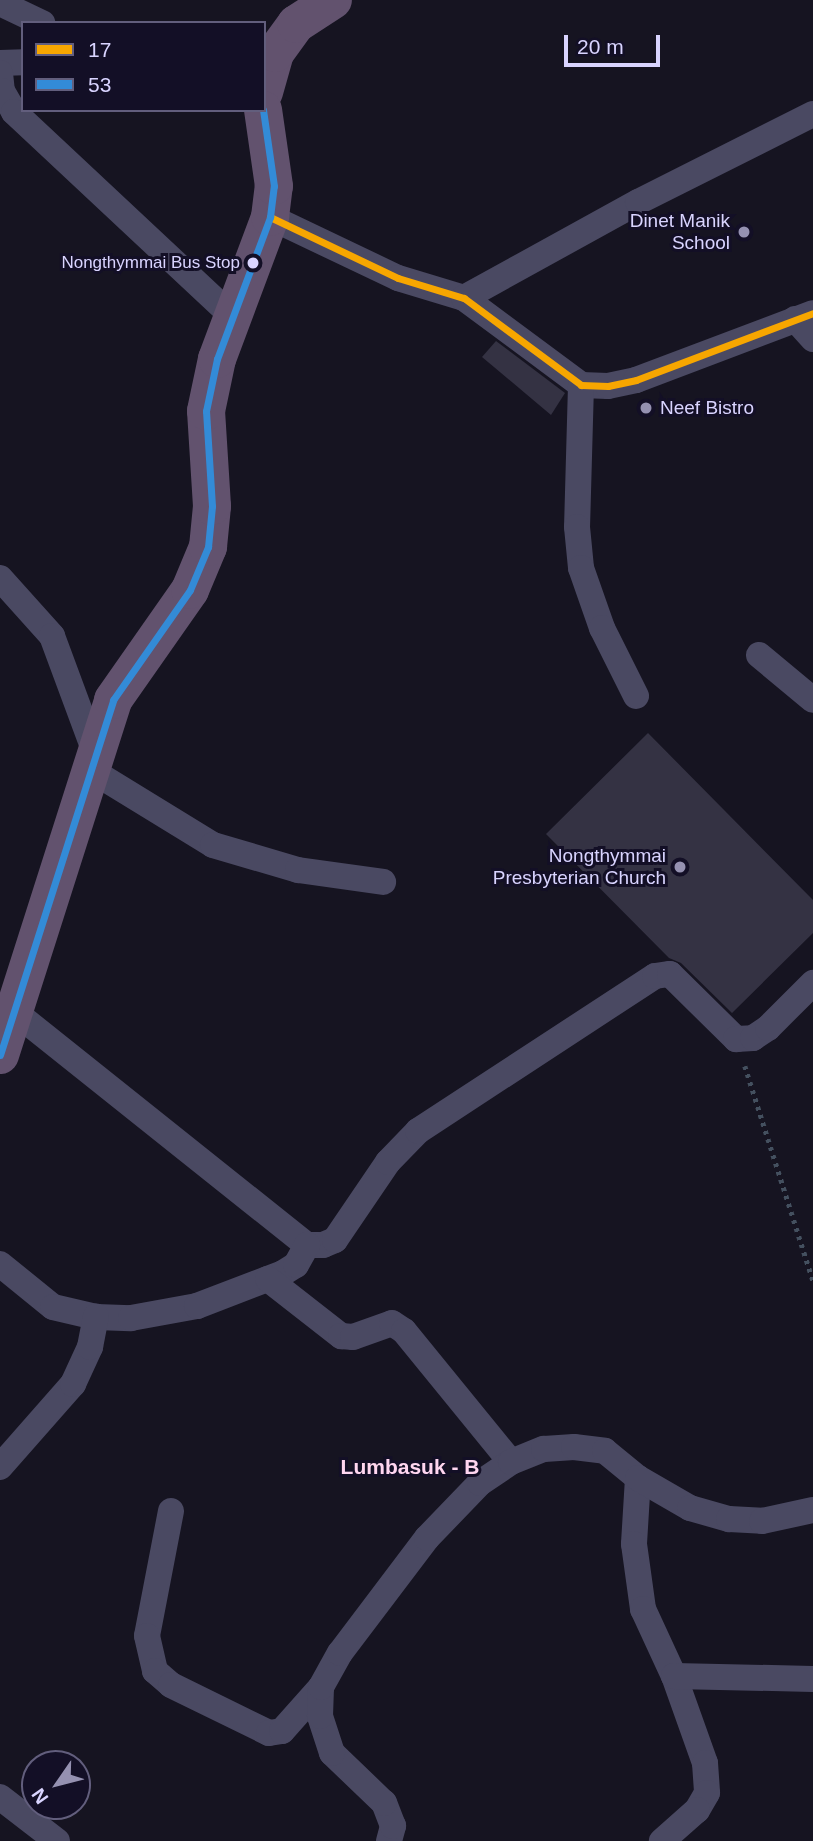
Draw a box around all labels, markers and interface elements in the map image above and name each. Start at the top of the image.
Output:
legend [21,21,266,112]
scale bar [568,21,664,65]
text: 20 m [577,35,624,58]
text: 17 [88,38,111,61]
text: 53 [88,73,111,96]
place label: Dinet Manik School [630,210,730,254]
marker: Dinet Manik School [736,224,752,240]
place label: Nongthymmai Bus Stop [61,253,240,273]
marker: Nongthymmai Bus Stop [246,256,260,270]
place label: Neef Bistro [660,397,754,419]
marker: Neef Bistro [638,400,654,416]
place label: Nongthymmai Presbyterian Church [493,845,666,889]
marker: Nongthymmai Presbyterian Church [672,859,688,875]
district label: Lumbasuk - B [341,1454,479,1480]
north arrow [21,1750,91,1820]
text: N [27,1785,53,1808]

